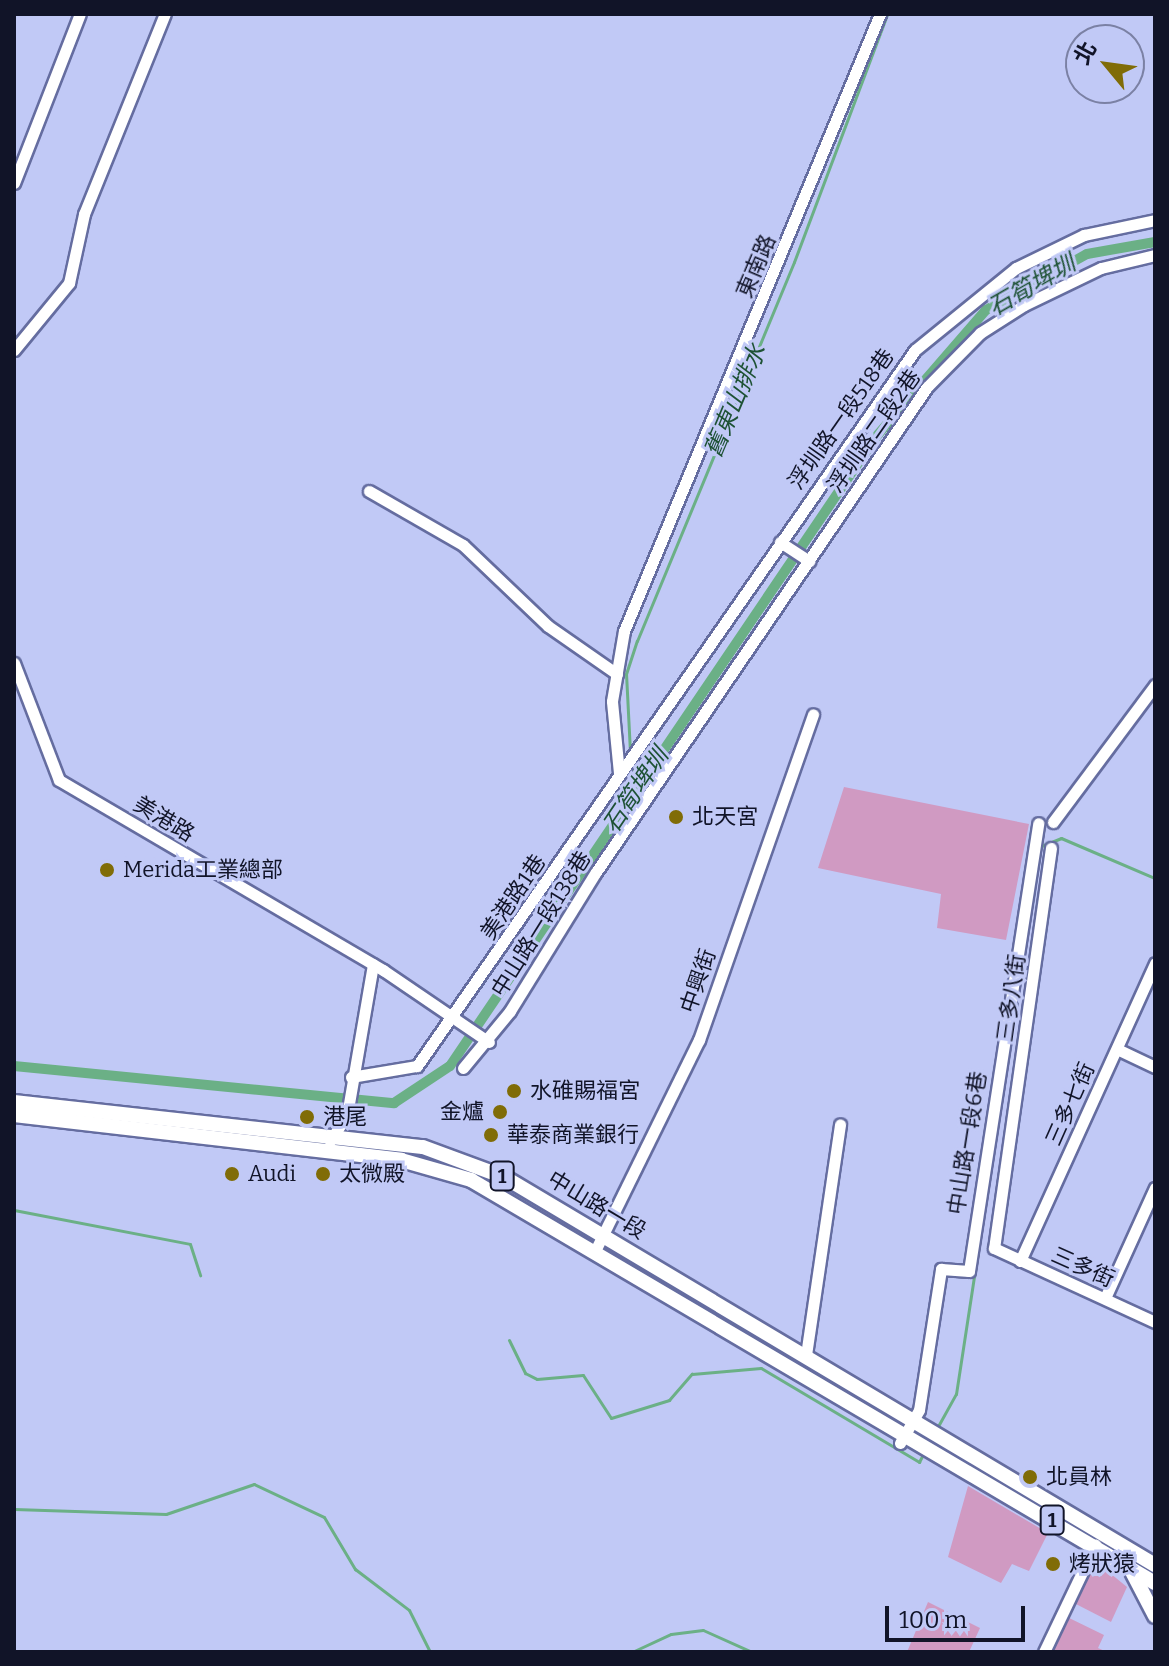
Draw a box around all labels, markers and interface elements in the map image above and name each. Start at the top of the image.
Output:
north arrow [1065,24,1145,104]
text: 北 [1068,37,1102,69]
street label: 東南路 [731,230,781,302]
water label: 石筍埤圳 [983,250,1081,322]
water label: 舊東山排水 [699,340,773,462]
street label: 浮圳路一段518巷 [783,344,899,494]
street label: 浮圳路二段2巷 [822,364,926,498]
water label: 石筍埤圳 [597,743,675,839]
street label: 美港路 [129,791,199,847]
place label: 北天宮 [692,804,758,830]
marker: 北天宮 [667,808,685,826]
street label: 中山路一段138巷 [486,846,596,1002]
street label: 美港路1巷 [475,849,551,945]
place label: Merida工業總部 [123,857,283,883]
marker: Merida工業總部 [98,861,116,879]
street label: 中興街 [675,946,721,1016]
street label: 三多八街 [992,953,1030,1043]
street label: 三多七街 [1040,1058,1100,1150]
street label: 中山路一段6巷 [943,1069,991,1217]
place label: 水碓賜福宮 [530,1078,640,1104]
marker: 水碓賜福宮 [505,1082,523,1100]
place label: 金爐 [440,1099,484,1125]
marker: 金爐 [491,1103,509,1121]
place label: 港尾 [323,1104,367,1130]
marker: 港尾 [298,1108,316,1126]
place label: 華泰商業銀行 [507,1122,639,1148]
marker: 華泰商業銀行 [482,1126,500,1144]
road number: 1 [488,1160,516,1192]
place label: Audi [248,1161,296,1187]
place label: 太微殿 [339,1161,405,1187]
marker: Audi [223,1165,241,1183]
marker: 太微殿 [314,1165,332,1183]
street label: 中山路一段 [543,1165,651,1245]
street label: 三多街 [1047,1242,1119,1292]
place label: 北員林 [1046,1464,1112,1490]
marker: 北員林 [1021,1468,1039,1486]
road number: 1 [1038,1504,1066,1536]
place label: 烤狀猿 [1069,1551,1135,1577]
marker: 烤狀猿 [1044,1555,1062,1573]
scale bar [889,1590,1029,1640]
text: 100 m [899,1606,967,1634]

